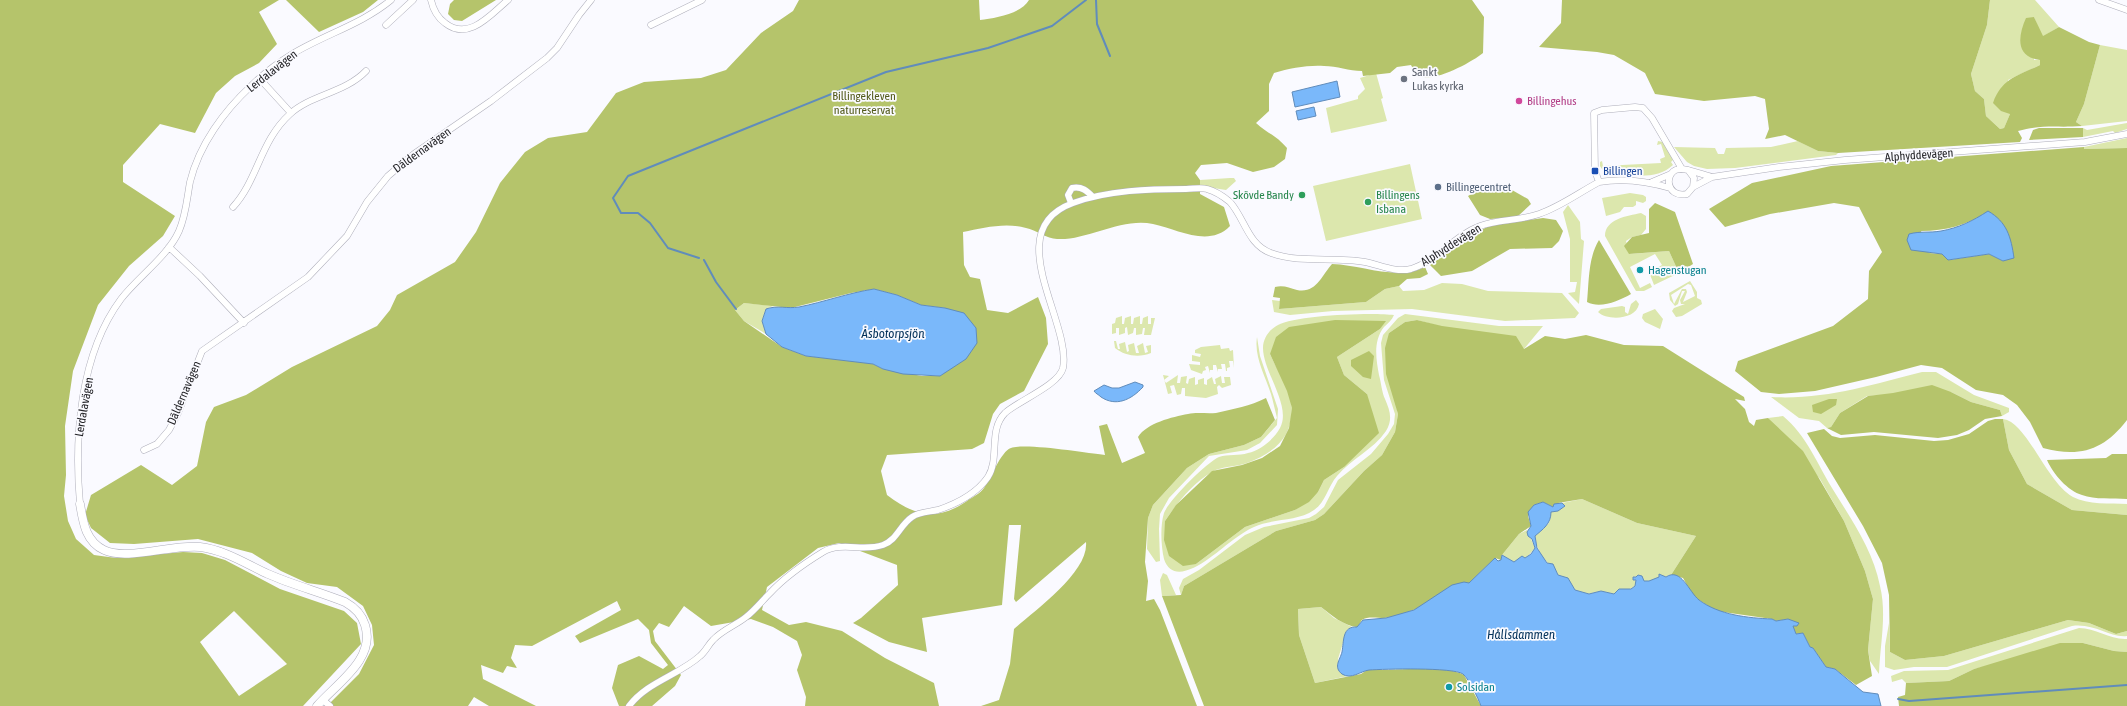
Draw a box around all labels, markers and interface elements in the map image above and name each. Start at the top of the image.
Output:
street label: Lerdalavägen [244,47,300,95]
place label: Sankt Lukas kyrka [1412,65,1464,93]
marker: Sankt Lukas kyrka [1399,74,1409,84]
park label: Billingekleven naturreservat [832,89,896,117]
place label: Billingehus [1527,94,1577,108]
marker: Billingehus [1514,96,1524,106]
street label: Däldernavägen [390,124,454,176]
street label: Alphyddevägen [1884,146,1954,164]
place label: Billingen [1603,164,1643,178]
marker: Billingen [1590,166,1600,176]
place label: Billingecentret [1446,180,1512,194]
marker: Billingecentret [1433,182,1443,192]
place label: Skövde Bandy [1233,188,1294,202]
place label: Billingens Isbana [1376,188,1420,216]
marker: Skövde Bandy [1297,190,1307,200]
marker: Billingens Isbana [1363,197,1373,207]
street label: Alphyddevägen [1418,221,1484,269]
place label: Hagenstugan [1648,263,1707,277]
marker: Hagenstugan [1635,265,1645,275]
water label: Åsbotorpsjön [861,326,925,341]
street label: Däldernavägen [164,359,204,427]
street label: Lerdalavägen [72,376,96,438]
water label: Hållsdammen [1487,627,1556,642]
place label: Solsidan [1457,680,1495,694]
marker: Solsidan [1444,682,1454,692]

